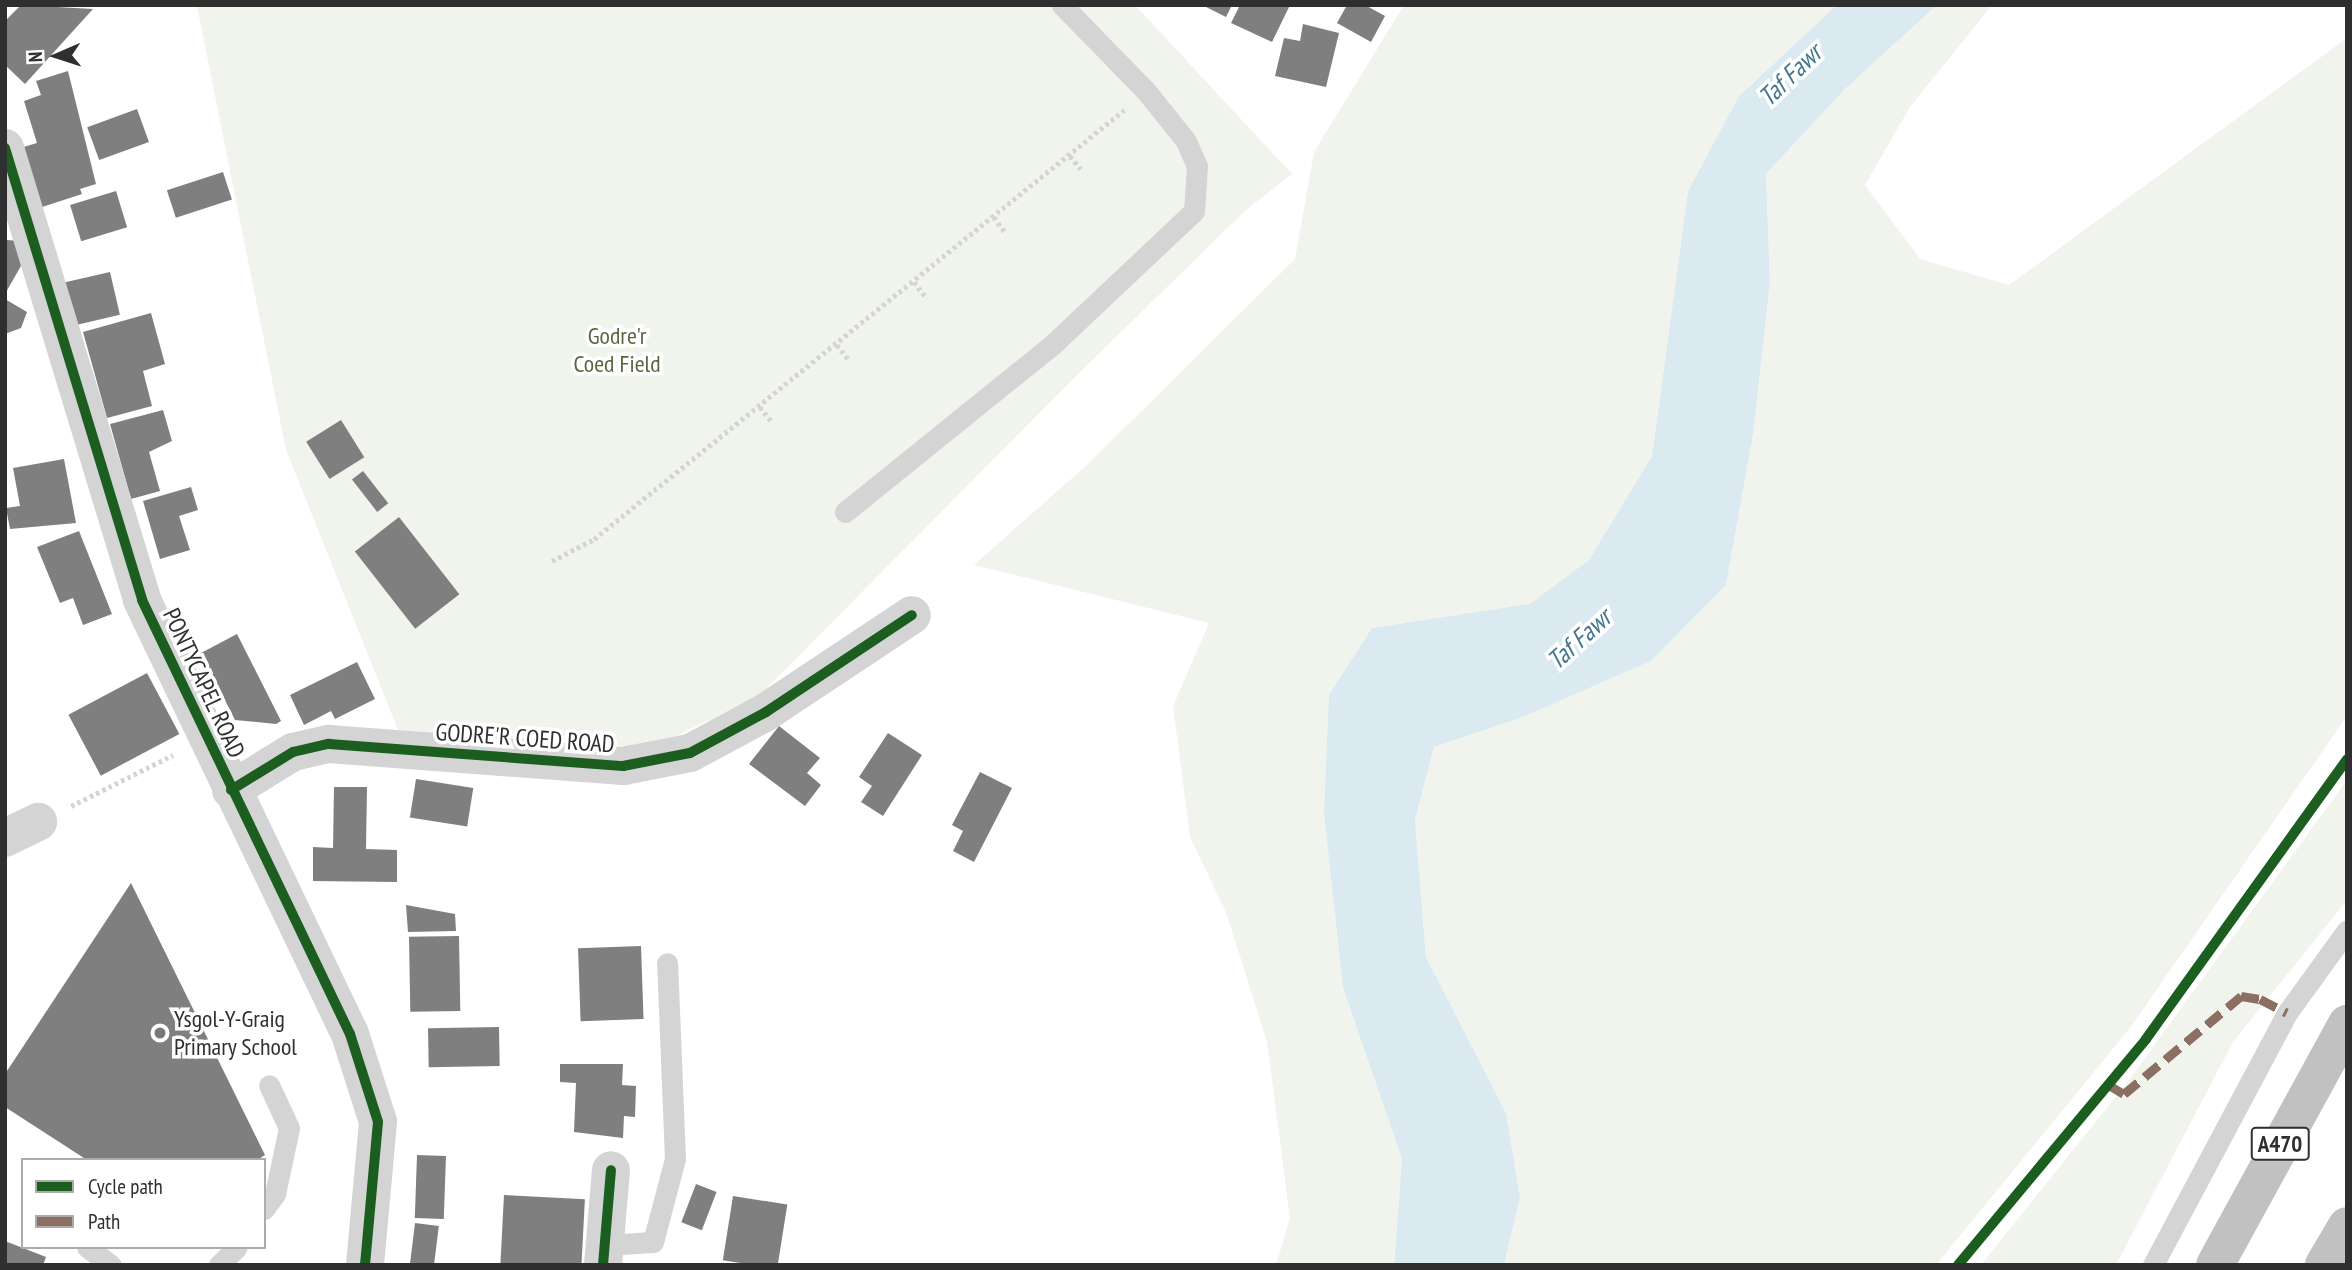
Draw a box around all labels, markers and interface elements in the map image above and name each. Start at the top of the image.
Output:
north arrow [21,21,91,91]
water label: Taf Fawr [1752,38,1828,112]
text: N [23,51,47,63]
park label: Godre'r Coed Field [573,322,661,378]
water label: Taf Fawr [1540,602,1618,676]
street label: PONTYCAPEL ROAD [157,603,251,763]
street label: GODRE'R COED ROAD [434,717,616,759]
place label: Ysgol-Y-Graig Primary School [174,1005,298,1061]
marker: Ysgol-Y-Graig Primary School [152,1025,168,1041]
road number: A470 [2250,1124,2310,1163]
legend [21,1158,266,1249]
text: Cycle path [88,1173,163,1200]
text: Path [88,1208,120,1235]

